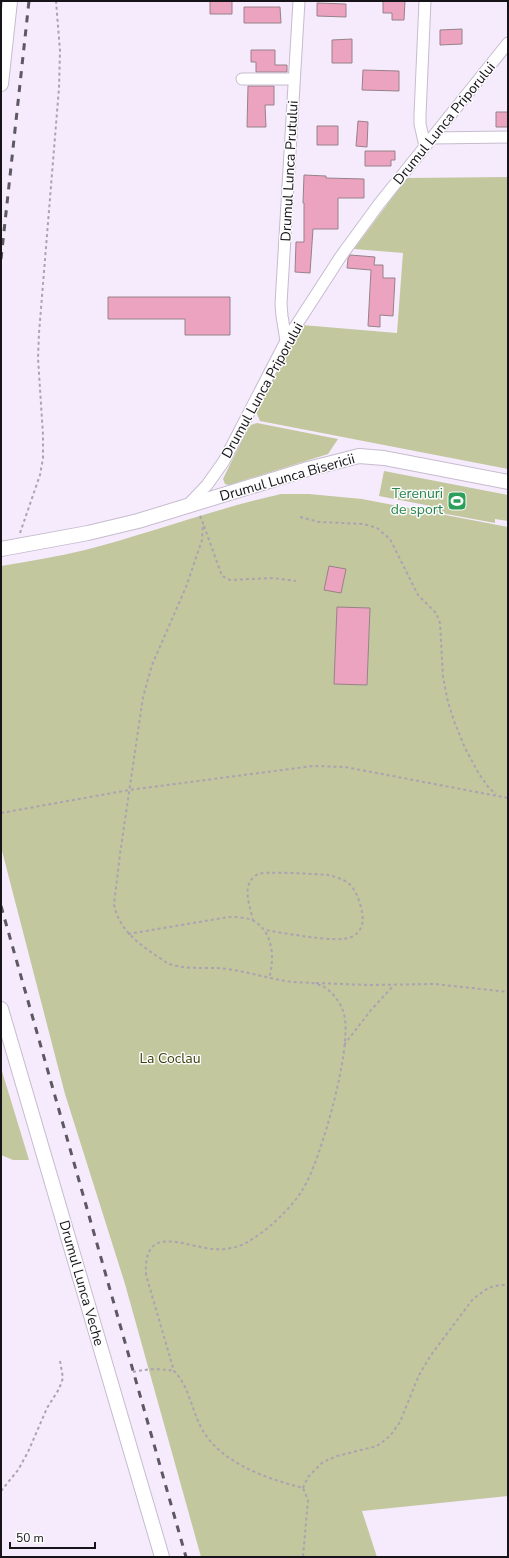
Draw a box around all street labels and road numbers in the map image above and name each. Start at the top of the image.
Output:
street label: Drumul Lunca Priporului [389,58,500,189]
street label: Drumul Lunca Prutului [276,100,303,242]
street label: Drumul Lunca Priporului [217,319,308,462]
street label: Drumul Lunca Bisericii [217,449,357,506]
street label: Drumul Lunca Veche [55,1218,109,1348]

